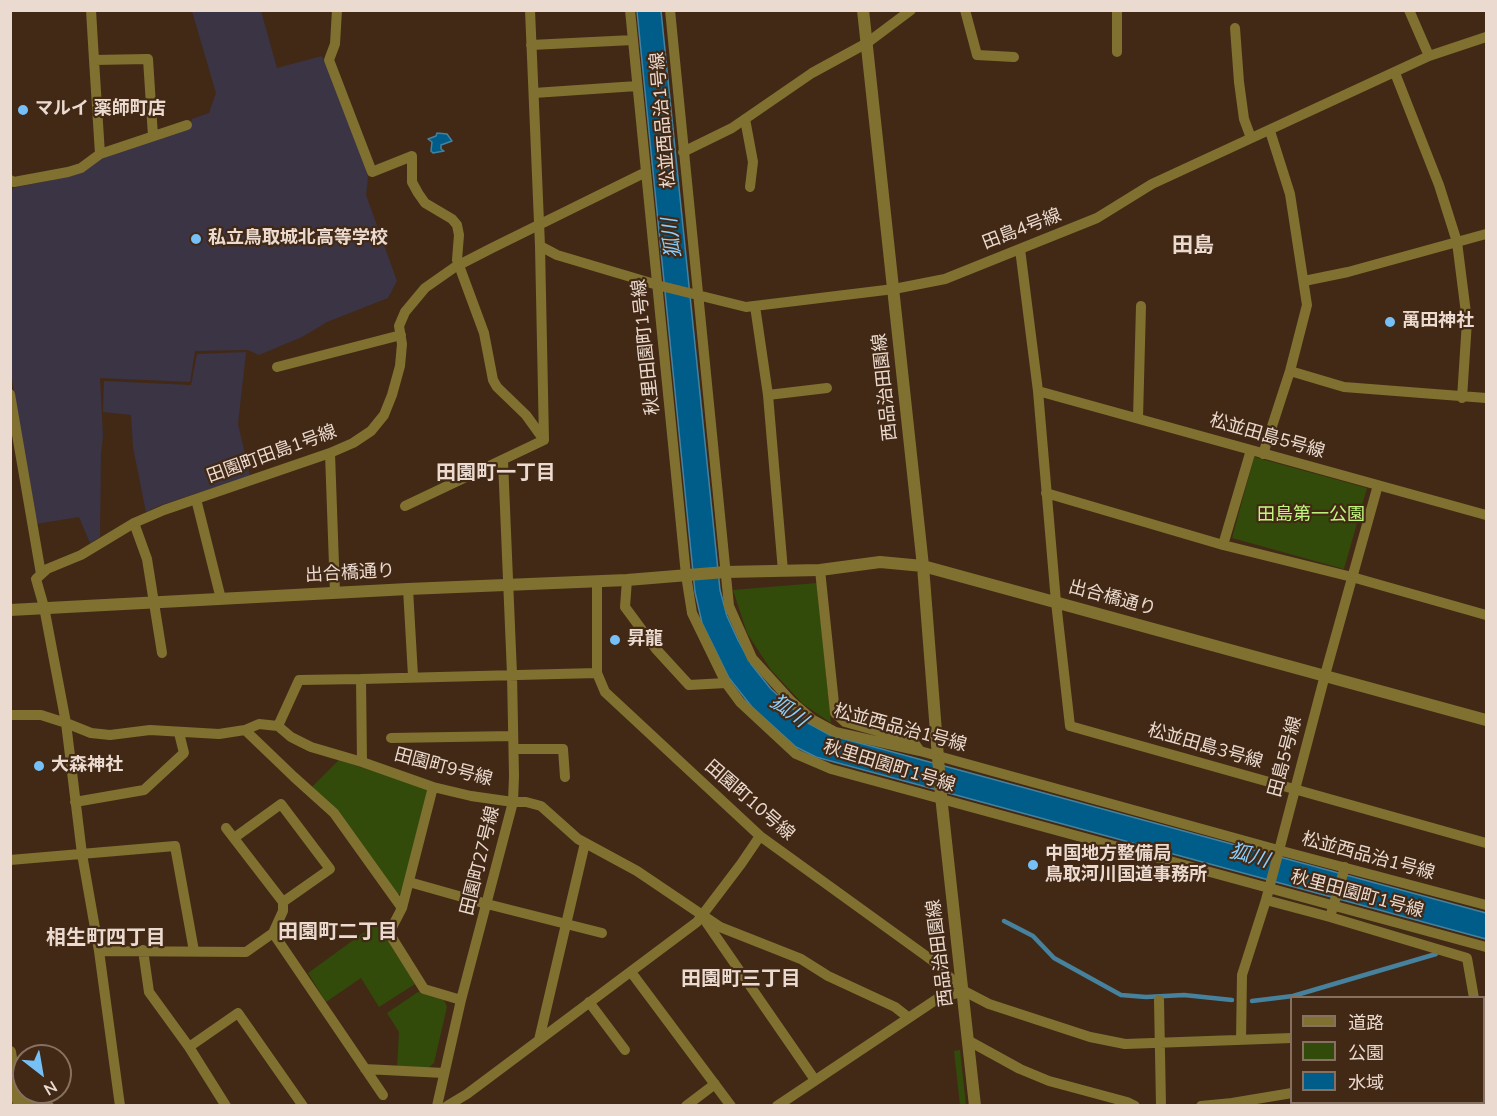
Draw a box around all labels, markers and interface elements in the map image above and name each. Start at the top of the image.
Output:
street label: 松並西品治1号線 [647,51,681,189]
place label: マルイ 薬師町店 [35,99,166,121]
marker: マルイ 薬師町店 [16,103,30,117]
street label: 田島4号線 [979,205,1065,255]
water label: 狐川 [659,217,687,259]
place label: 私立鳥取城北高等学校 [208,228,388,250]
marker: 私立鳥取城北高等学校 [189,232,203,246]
district label: 田島 [1172,234,1214,260]
street label: 秋里田園町1号線 [629,278,665,416]
place label: 萬田神社 [1402,311,1474,333]
marker: 萬田神社 [1383,315,1397,329]
street label: 西品治田園線 [870,332,902,442]
street label: 松並田島5号線 [1207,410,1327,464]
street label: 田園町田島1号線 [204,421,340,489]
district label: 田園町一丁目 [436,462,556,486]
park label: 田島第一公園 [1257,505,1365,527]
street label: 出合橋通り [304,561,396,587]
street label: 出合橋通り [1066,577,1158,621]
place label: 昇龍 [627,629,663,651]
marker: 昇龍 [608,633,622,647]
water label: 狐川 [765,691,811,733]
street label: 松並西品治1号線 [831,701,969,757]
street label: 田島5号線 [1265,714,1307,800]
street label: 松並田島3号線 [1145,720,1265,774]
street label: 秋里田園町1号線 [820,737,958,797]
street label: 田園町9号線 [392,745,494,791]
place label: 大森神社 [51,755,123,777]
street label: 田園町10号線 [700,756,798,846]
marker: 大森神社 [32,759,46,773]
street label: 田園町27号線 [457,804,505,918]
street label: 松並西品治1号線 [1299,829,1437,885]
water label: 狐川 [1226,840,1272,874]
place label: 中国地方整備局 鳥取河川国道事務所 [1045,844,1207,886]
marker: 中国地方整備局 鳥取河川国道事務所 [1026,858,1040,872]
street label: 秋里田園町1号線 [1288,867,1426,923]
street label: 西品治田園線 [924,898,958,1008]
district label: 田園町二丁目 [278,921,398,945]
district label: 相生町四丁目 [46,927,166,951]
district label: 田園町三丁目 [681,968,801,992]
legend [1290,996,1485,1104]
text: 道路 [1348,1011,1384,1035]
text: 公園 [1348,1041,1384,1065]
north arrow [12,1044,72,1104]
text: 水域 [1348,1071,1384,1095]
text: N [39,1075,61,1100]

